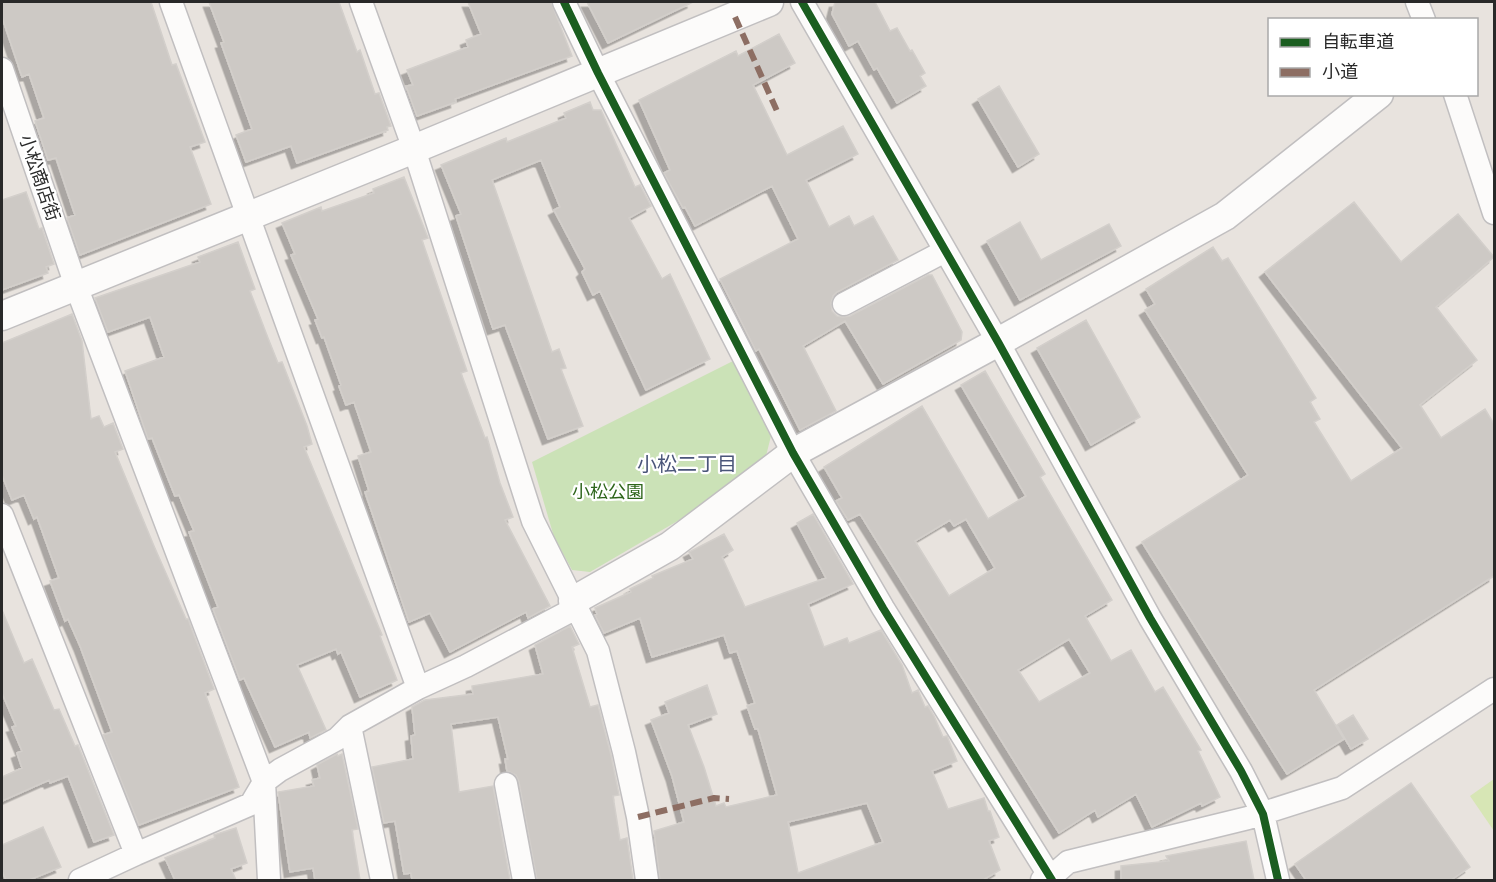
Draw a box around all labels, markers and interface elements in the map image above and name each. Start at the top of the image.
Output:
legend [1268,18,1478,96]
text: 自転車道 [1322,32,1394,53]
text: 小道 [1322,62,1358,83]
street label: 小松商店街 [14,132,64,224]
district label: 小松二丁目 [637,453,737,477]
park label: 小松公園 [572,482,644,503]

